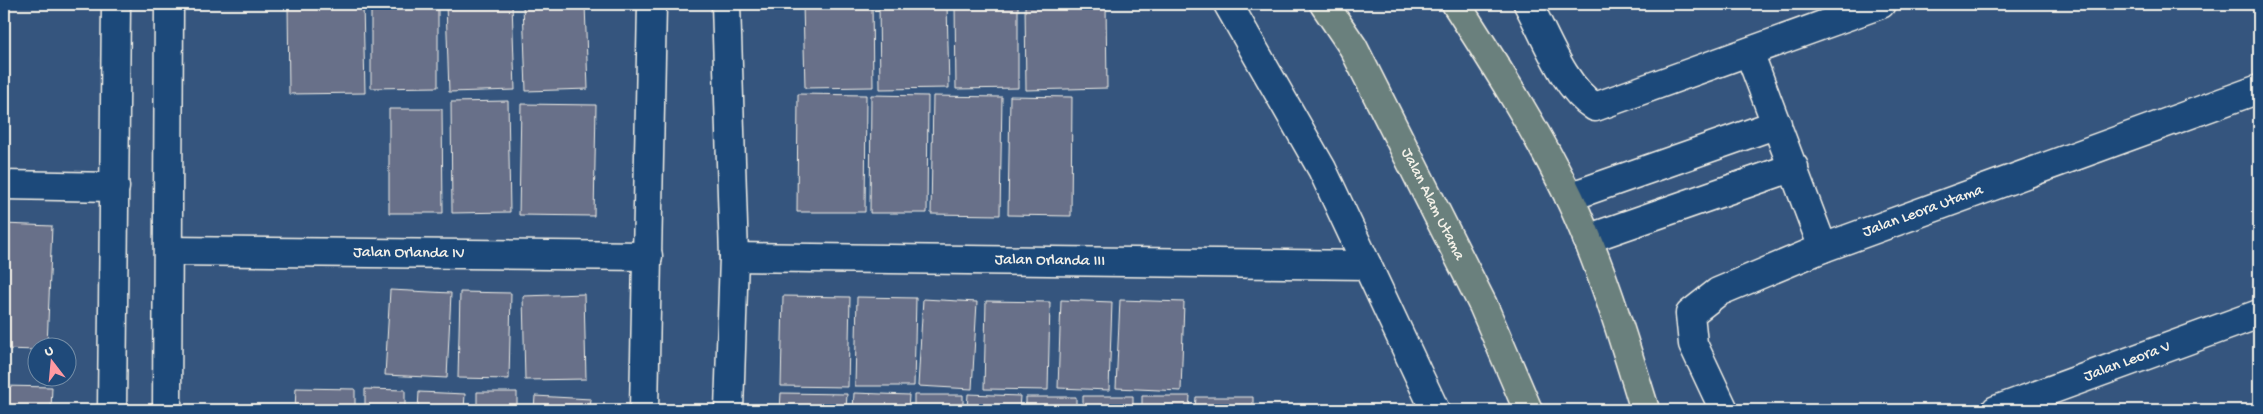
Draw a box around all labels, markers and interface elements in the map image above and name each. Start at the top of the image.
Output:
street label: Jalan Alam Utama [1396,145,1469,265]
street label: Jalan Leora Utama [1860,180,1987,242]
street label: Jalan Orlanda IV [353,243,465,264]
street label: Jalan Orlanda III [995,251,1105,271]
north arrow [28,336,78,386]
street label: Jalan Leora V [2082,337,2174,387]
text: U [43,343,55,361]

